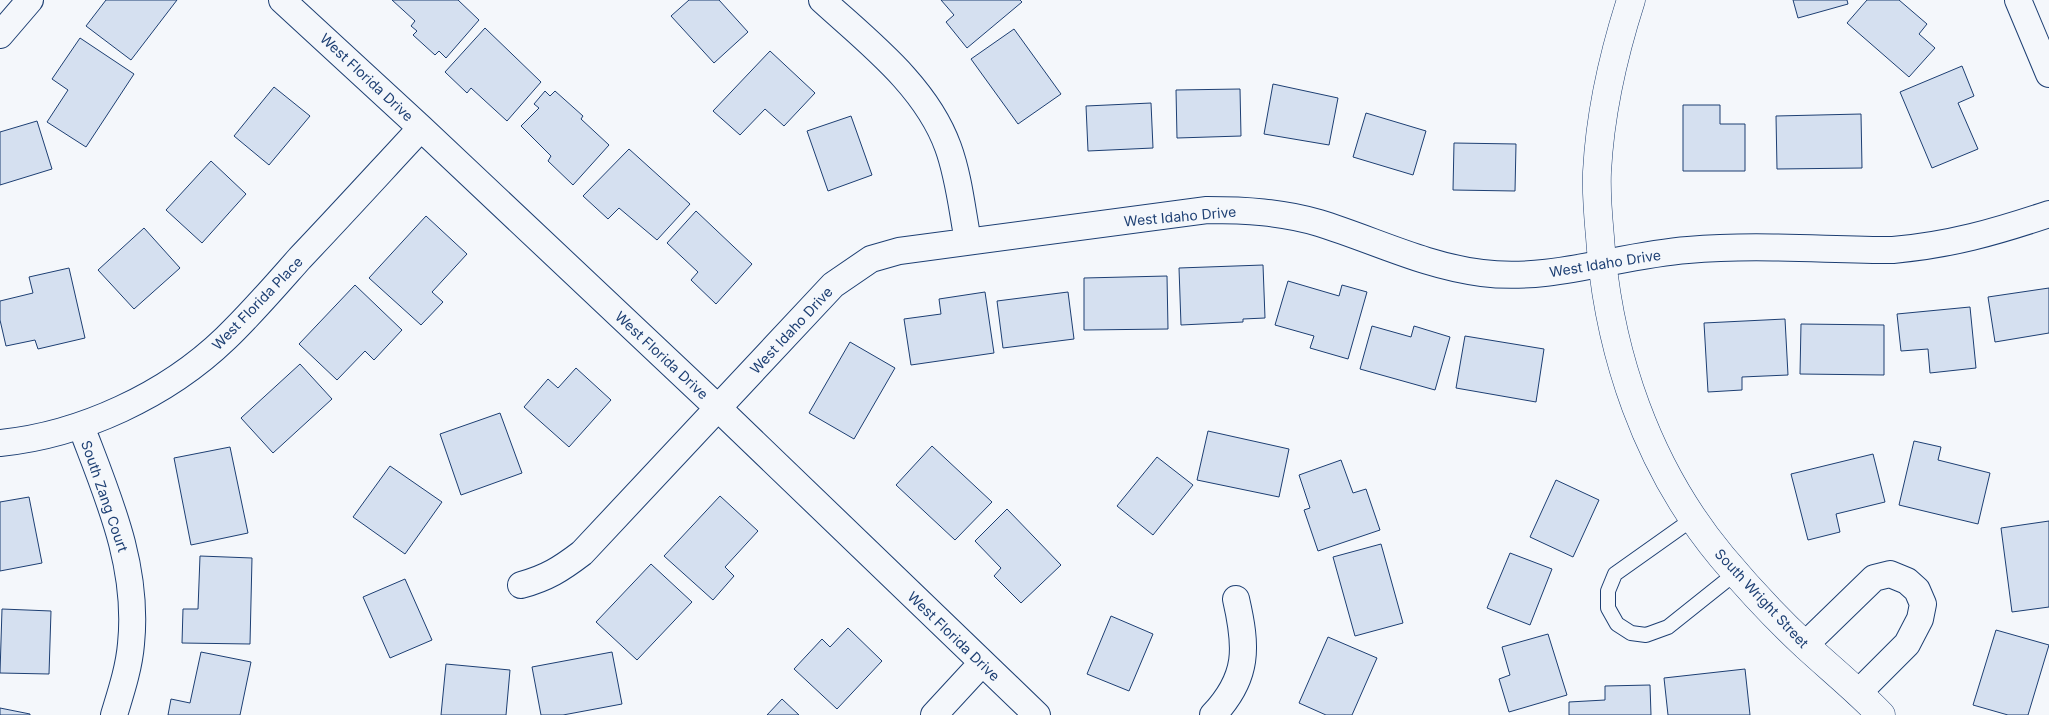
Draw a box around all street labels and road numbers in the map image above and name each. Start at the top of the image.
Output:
street label: West Florida Drive [317,29,417,125]
street label: West Idaho Drive [1123,203,1237,229]
street label: West Idaho Drive [1548,246,1662,280]
street label: West Florida Place [208,253,306,353]
street label: West Idaho Drive [746,283,836,377]
street label: West Florida Drive [612,307,712,403]
street label: South Zang Court [78,438,132,554]
street label: South Wright Street [1712,545,1813,651]
street label: West Florida Drive [905,588,1003,684]

